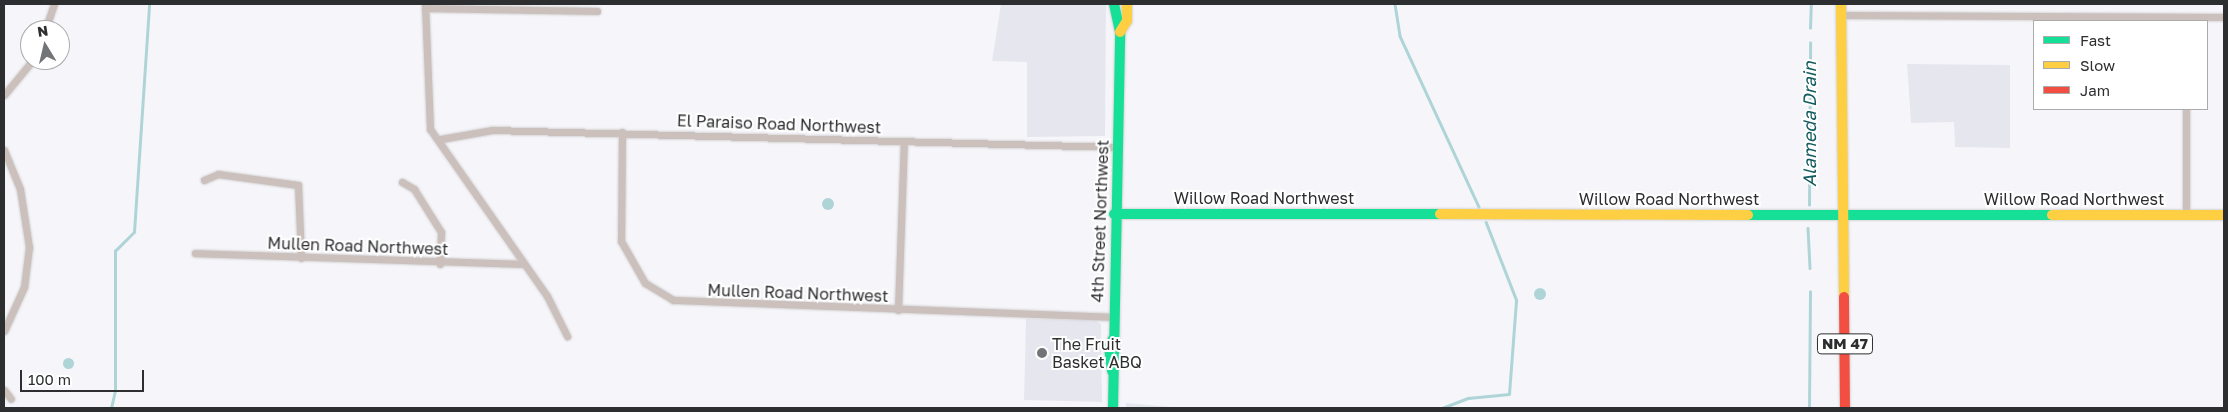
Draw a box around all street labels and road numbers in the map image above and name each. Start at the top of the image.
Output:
street label: El Paraiso Road Northwest [677,111,881,137]
street label: 4th Street Northwest [1088,139,1112,303]
street label: Willow Road Northwest [1174,188,1354,208]
street label: Willow Road Northwest [1579,189,1759,209]
street label: Willow Road Northwest [1984,189,2164,209]
street label: Mullen Road Northwest [267,233,449,259]
street label: Mullen Road Northwest [707,280,889,306]
road number: NM 47 [1816,332,1874,356]

